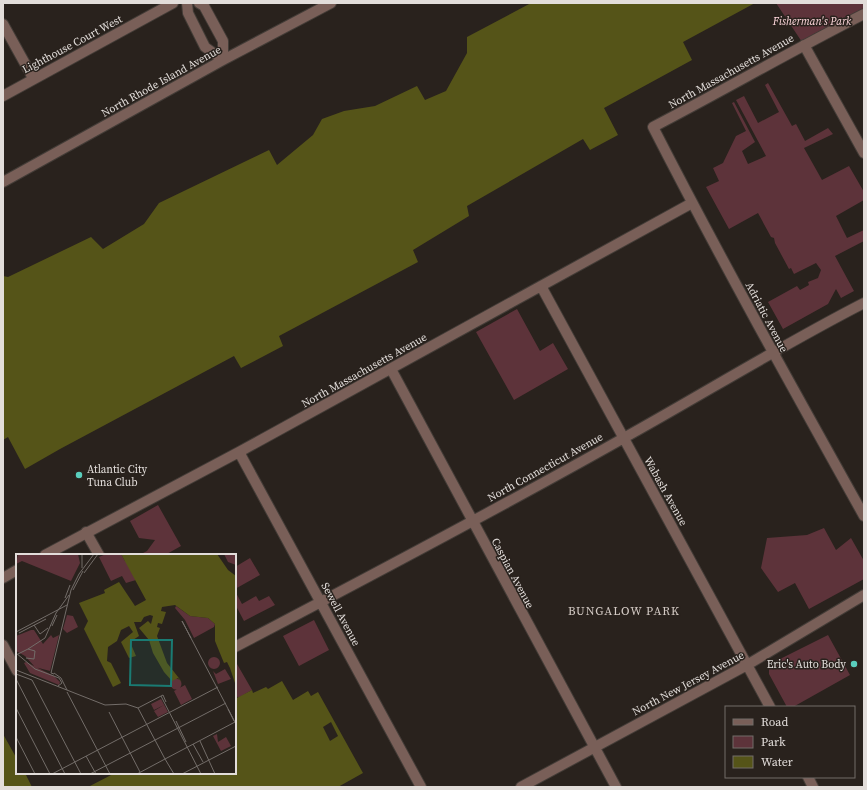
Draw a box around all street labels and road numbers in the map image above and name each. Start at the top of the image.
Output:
street label: Lighthouse Court West [20,12,125,77]
street label: North Massachusetts Avenue [666,30,797,112]
street label: North Rhode Island Avenue [99,42,224,121]
street label: Adriatic Avenue [742,279,792,355]
street label: North Massachusetts Avenue [299,329,430,411]
street label: North Connecticut Avenue [485,429,606,505]
street label: Wabash Avenue [640,454,691,529]
street label: Caspian Avenue [488,535,538,611]
street label: Sewell Avenue [317,580,364,649]
street label: North New Jersey Avenue [630,647,747,719]

